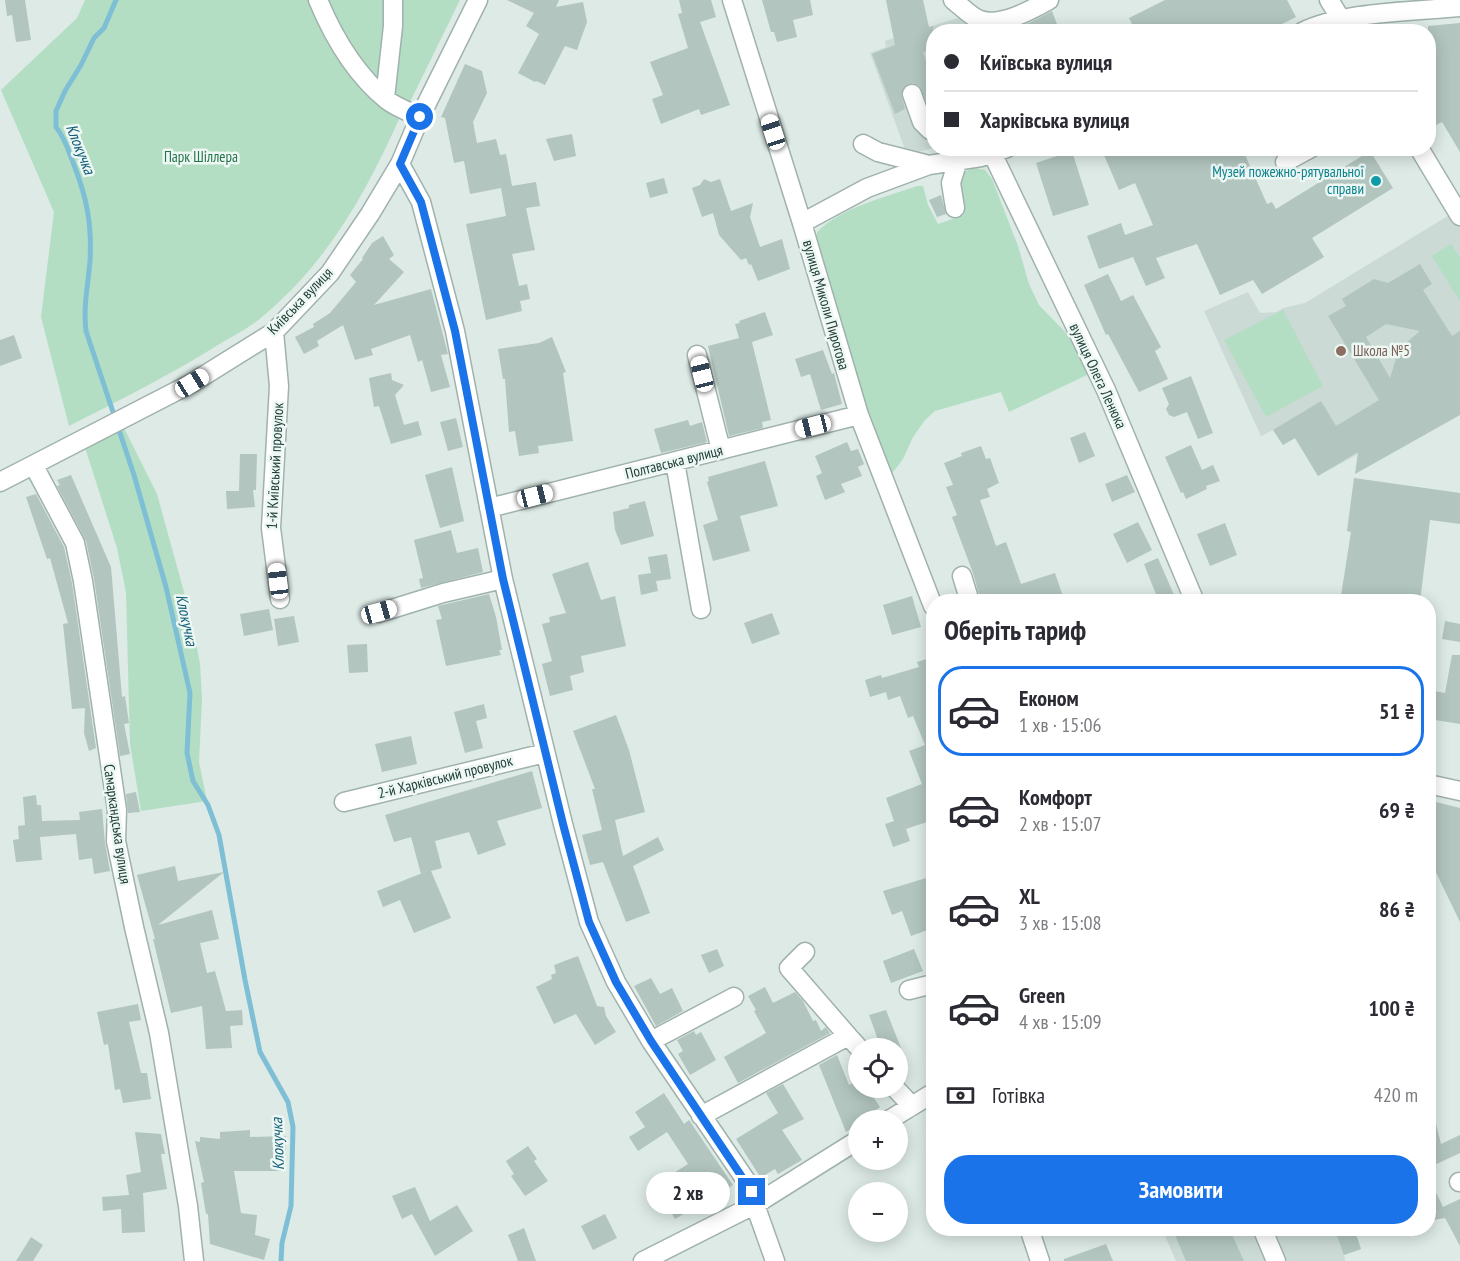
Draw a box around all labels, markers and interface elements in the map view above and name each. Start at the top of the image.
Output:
text: Київська вулиця [980,48,1112,76]
route start [406,103,433,130]
text: Харківська вулиця [980,106,1129,134]
car [759,112,787,152]
water label: Клокучка [62,121,101,178]
park label: Парк Шіллера [164,147,238,166]
place label: Музей пожежно-рятувальної справи [1212,162,1365,198]
marker: Музей пожежно-рятувальної справи [1369,174,1383,188]
street label: вулиця Миколи Пирогова [799,238,854,372]
street label: Київська вулиця [263,263,337,338]
street label: вулиця Олега Ленюка [1066,320,1131,432]
place label: Школа №5 [1353,341,1410,360]
marker: Школа №5 [1334,344,1348,358]
car [689,354,715,394]
car [172,366,212,400]
street label: 1-й Київський провулок [262,402,287,530]
car [793,413,833,439]
street label: Полтавська вулиця [623,440,725,483]
car [515,483,555,509]
car [267,562,289,600]
water label: Клокучка [172,592,203,649]
car [359,598,399,626]
text: Оберіть тариф [944,613,1086,647]
icon: car [947,684,1001,738]
text: Економ [1019,684,1079,712]
text: 51 ₴ [1379,697,1415,725]
text: 1 хв · 15:06 [1019,712,1101,738]
street label: 2-й Харківський провулок [376,751,514,802]
street label: Самаркандська вулиця [100,763,135,885]
icon: car [947,783,1001,837]
text: Комфорт [1019,783,1092,811]
text: 69 ₴ [1379,796,1415,824]
text: 2 хв · 15:07 [1019,811,1101,837]
icon: car [947,882,1001,936]
text: XL [1019,882,1040,910]
text: 86 ₴ [1379,895,1415,923]
text: 3 хв · 15:08 [1019,910,1101,936]
icon: car [947,981,1001,1035]
text: Green [1019,981,1065,1009]
text: 100 ₴ [1368,994,1415,1022]
text: 4 хв · 15:09 [1019,1009,1101,1035]
map controls [848,1038,908,1242]
button: locate [848,1038,908,1098]
icon: cash [944,1079,977,1112]
text: Готівка [992,1081,1045,1109]
text: 420 m [1374,1082,1418,1108]
button: + [848,1110,908,1170]
water label: Клокучка [266,1116,288,1170]
button: Замовити [944,1155,1418,1224]
callout: 2 хв [647,1171,731,1213]
route end [738,1178,765,1205]
text: 2 хв [673,1180,703,1206]
button: − [848,1182,908,1242]

